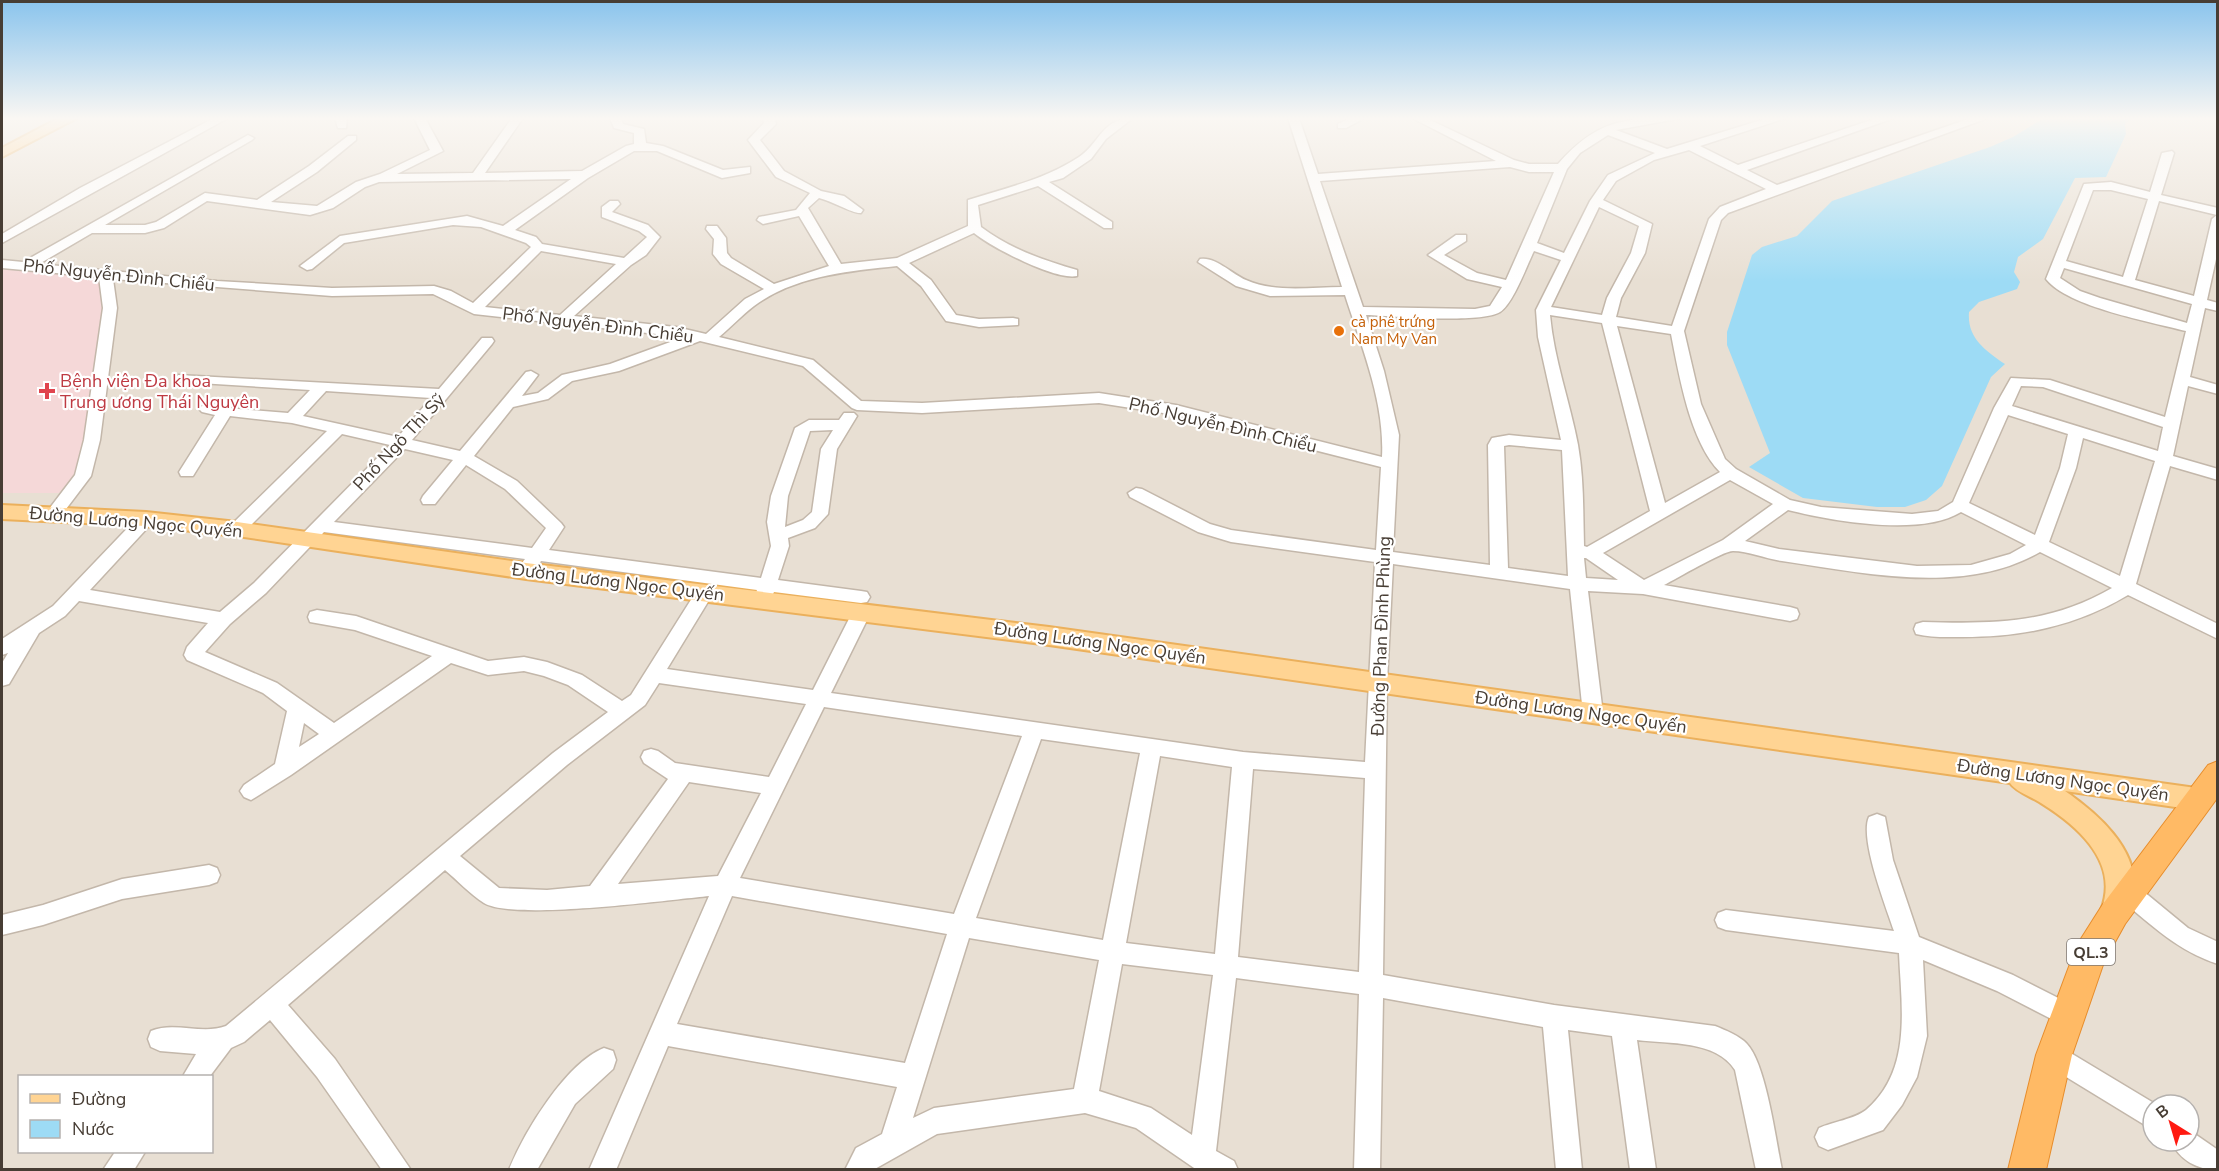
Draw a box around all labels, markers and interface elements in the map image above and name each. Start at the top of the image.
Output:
street label: Phố Nguyễn Đình Chiểu [22,253,216,297]
street label: Phố Nguyễn Đình Chiểu [501,301,695,349]
place label: cà phê trứng Nam My Van [1351,312,1437,349]
marker: cà phê trứng Nam My Van [1332,324,1346,338]
place label: Bệnh viện Đa khoa Trung ương Thái Nguyên [60,369,259,414]
marker: Bệnh viện Đa khoa Trung ương Thái Nguyên [38,382,56,400]
street label: Phố Ngô Thì Sỹ [348,388,451,496]
street label: Phố Nguyễn Đình Chiểu [1126,392,1320,458]
street label: Đường Lương Ngọc Quyến [28,501,243,543]
street label: Đường Phan Đình Phùng [1365,536,1396,737]
street label: Đường Lương Ngọc Quyến [510,557,725,607]
street label: Đường Lương Ngọc Quyến [992,616,1207,670]
street label: Đường Lương Ngọc Quyến [1473,685,1688,739]
street label: Đường Lương Ngọc Quyến [1955,753,2170,807]
road number: QL.3 [2067,939,2115,965]
legend [18,1075,213,1153]
text: Đường [71,1087,126,1111]
north arrow [2141,1093,2201,1153]
text: B [2152,1100,2174,1124]
text: Nước [72,1117,114,1141]

